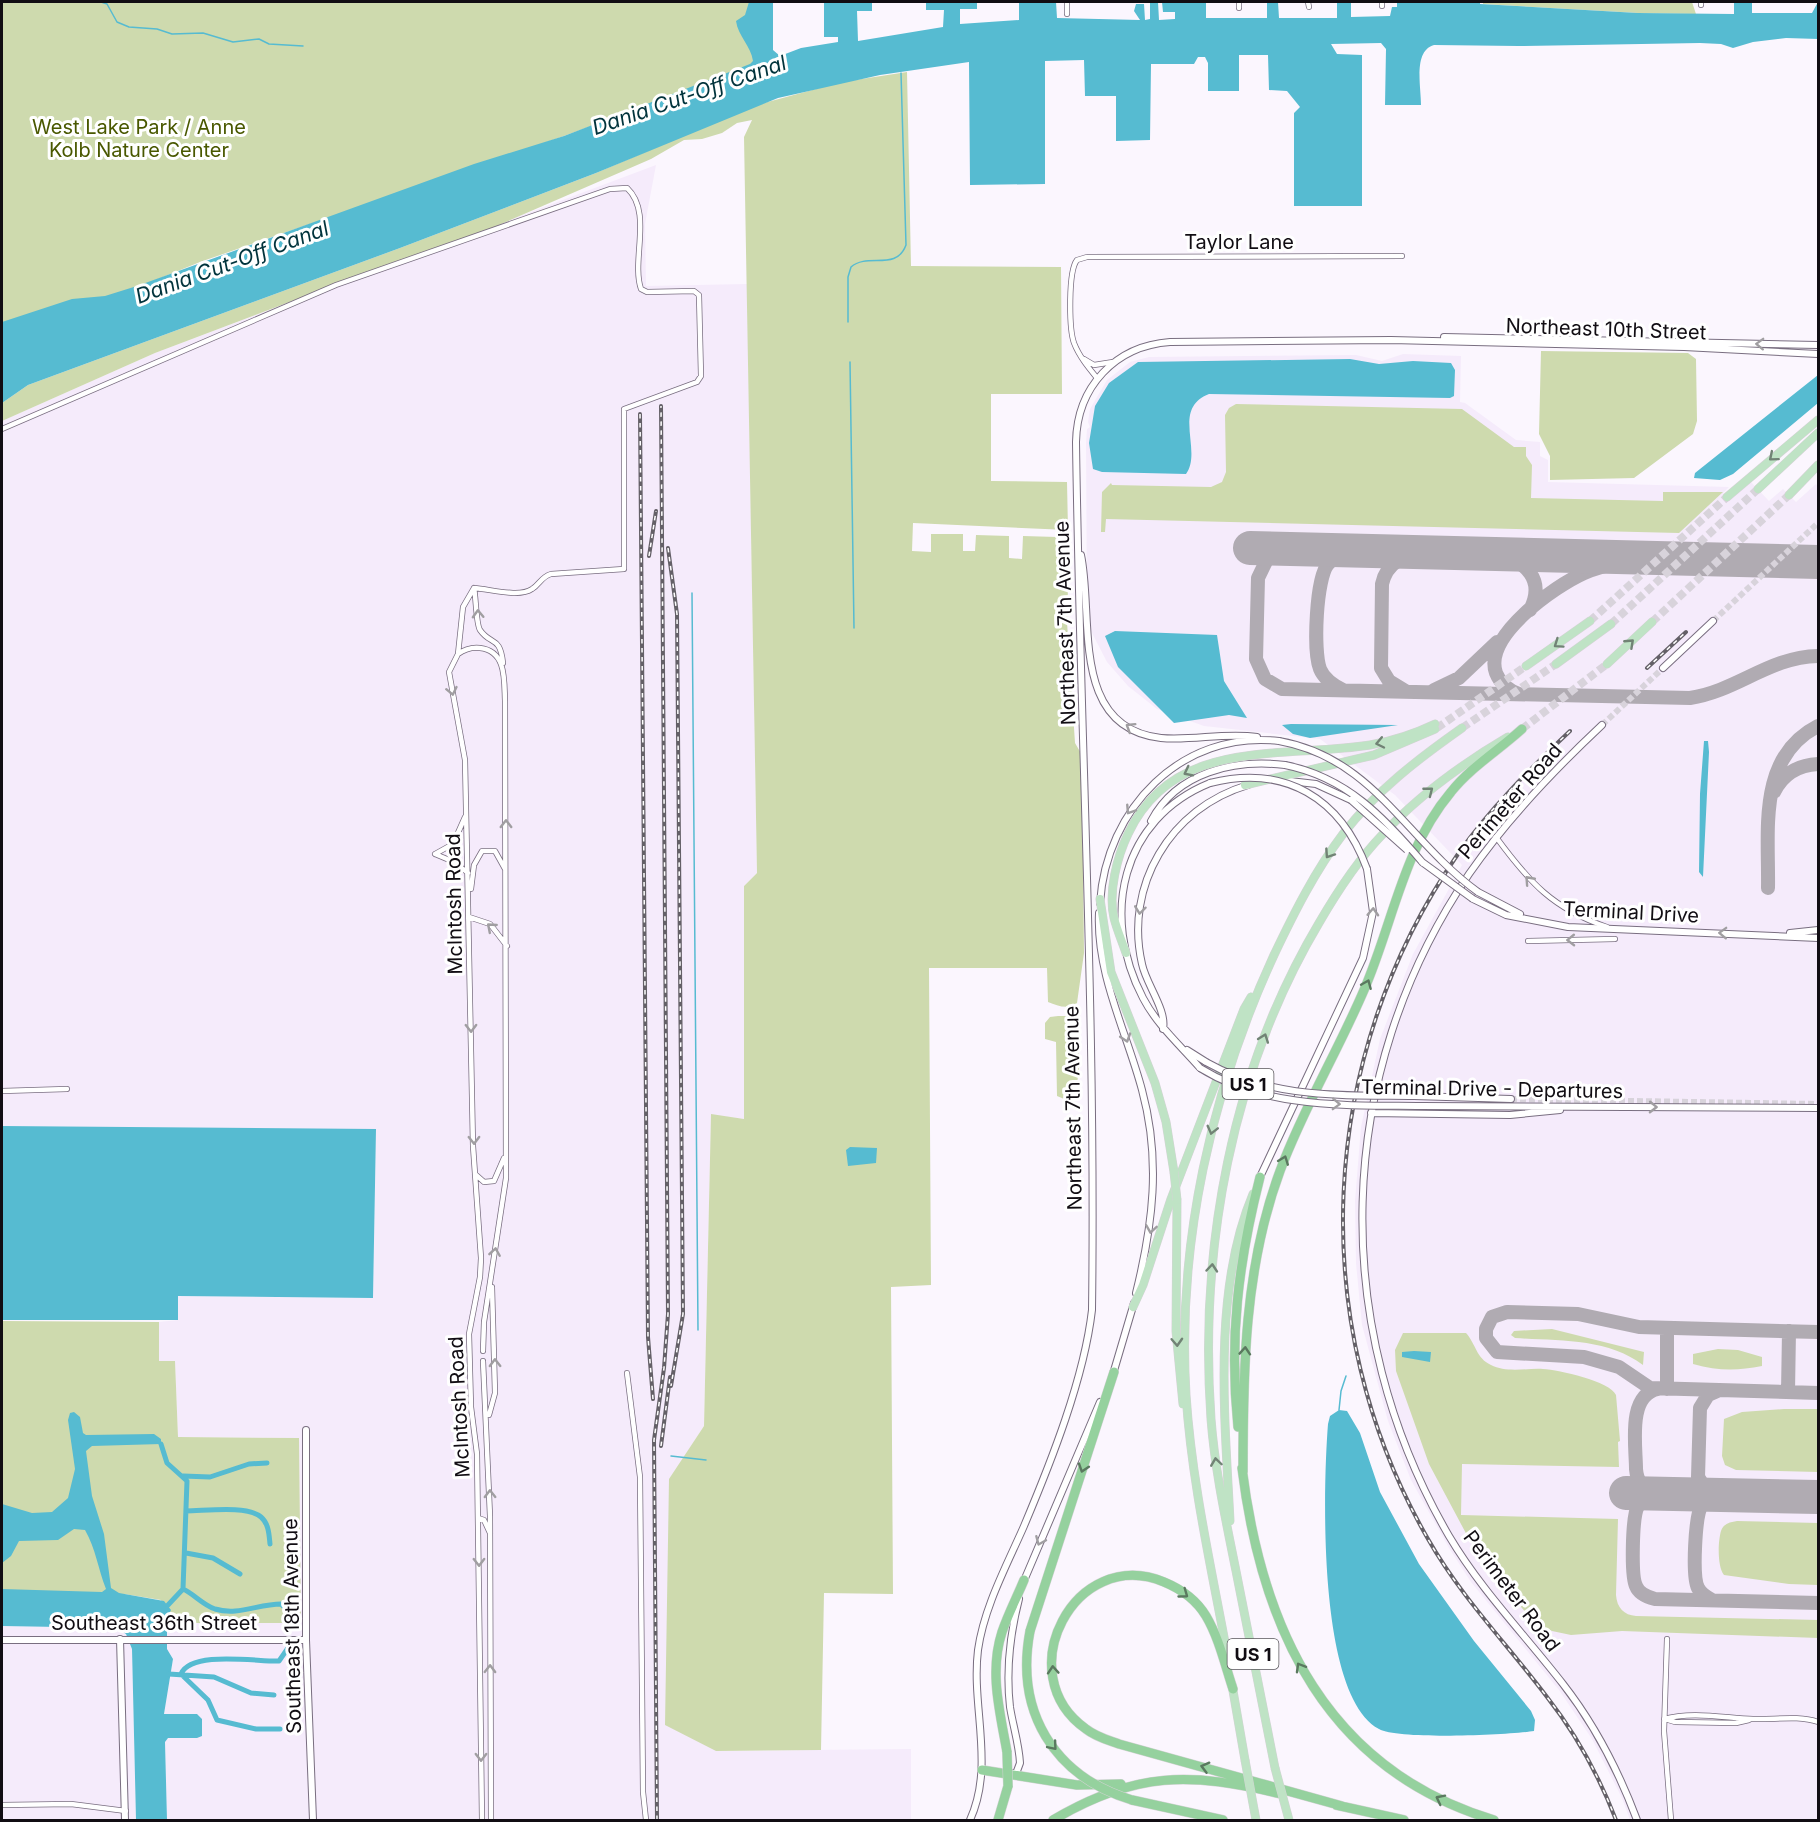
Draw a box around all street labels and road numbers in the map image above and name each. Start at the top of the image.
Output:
street label: Taylor Lane [1184,230,1294,254]
street label: Northeast 10th Street [1505,314,1707,345]
street label: Northeast 7th Avenue [1049,520,1081,726]
street label: Perimeter Road [1453,738,1567,864]
street label: McIntosh Road [441,833,467,975]
street label: Terminal Drive [1562,896,1700,928]
street label: Northeast 7th Avenue [1059,1005,1087,1211]
road number: US 1 [1222,1069,1274,1099]
street label: Terminal Drive - Departures [1361,1075,1623,1103]
street label: McIntosh Road [443,1336,475,1478]
street label: Southeast 18th Avenue [278,1518,306,1734]
street label: Perimeter Road [1459,1526,1565,1656]
street label: Southeast 36th Street [51,1611,257,1635]
road number: US 1 [1228,1639,1278,1669]

